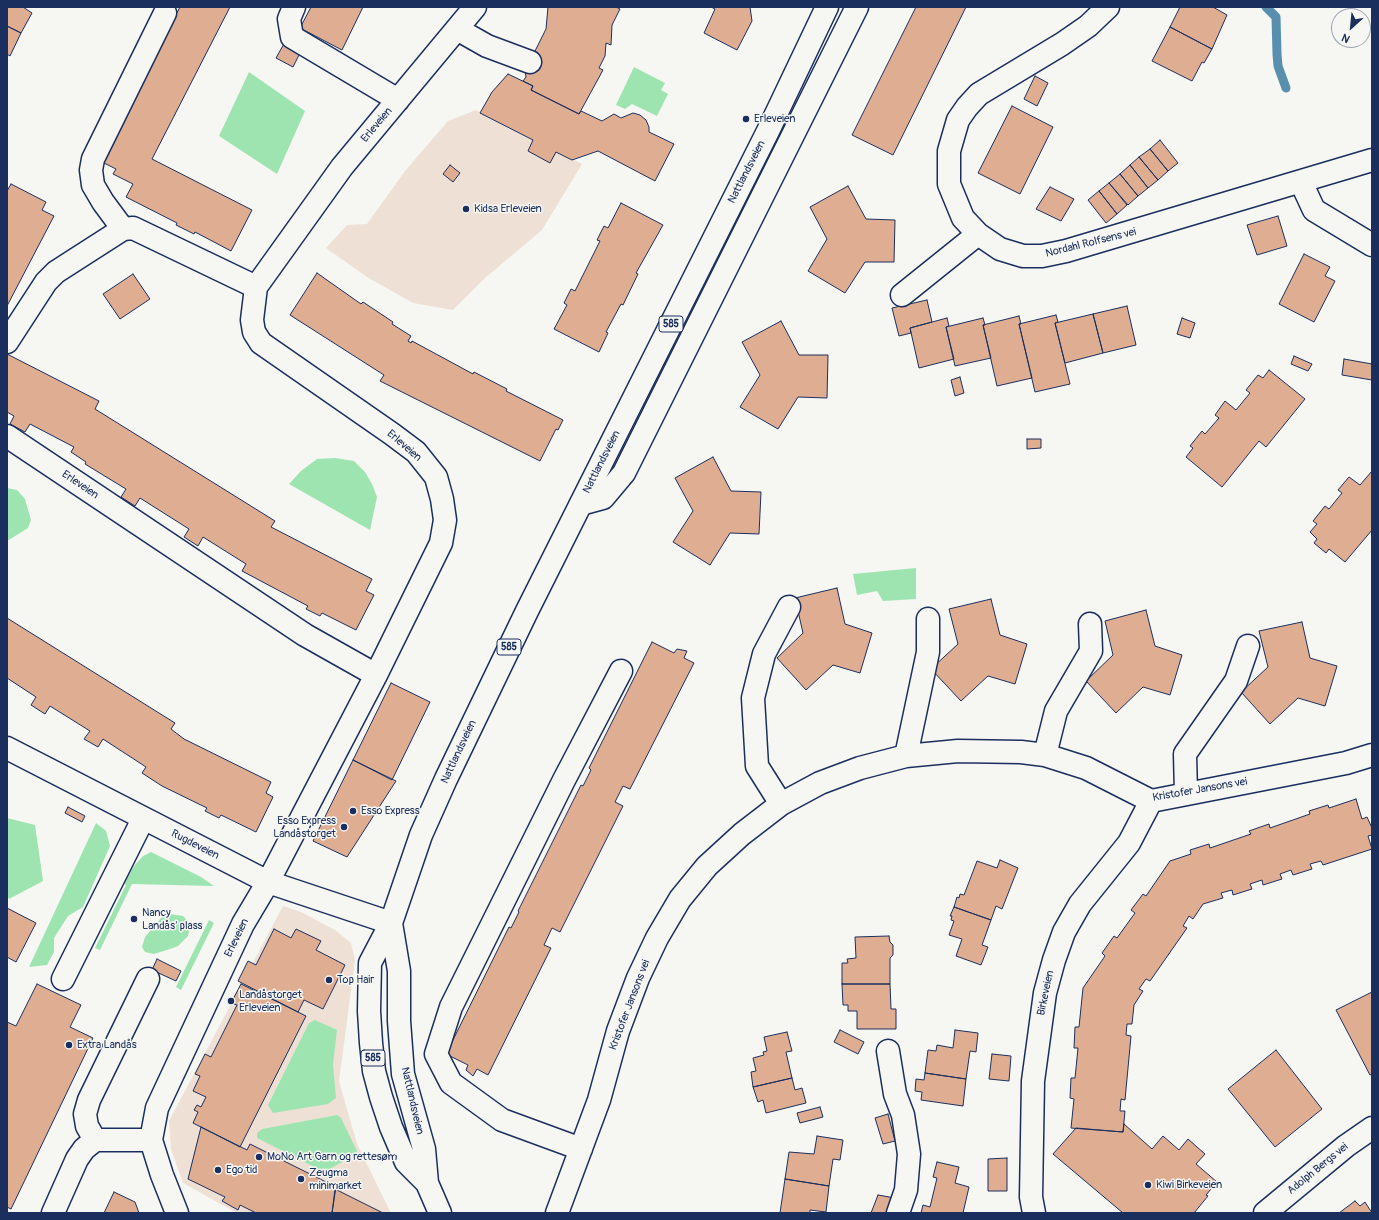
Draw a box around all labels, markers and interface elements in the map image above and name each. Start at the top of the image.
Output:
north arrow [1331,8,1371,48]
text: N [1340,31,1352,46]
street label: Erleveien [359,105,395,145]
place label: Erleveien [754,112,795,126]
marker: Erleveien [741,114,751,124]
street label: Nattlandsveien [726,138,768,206]
place label: Kidsa Erleveien [474,202,542,216]
marker: Kidsa Erleveien [461,204,471,214]
street label: Nordahl Rolfsens vei [1044,225,1138,261]
road number: 585 [659,316,683,332]
street label: Erleveien [384,427,424,465]
street label: Nattlandsveien [581,428,623,496]
street label: Erleveien [59,468,101,502]
road number: 585 [497,639,521,655]
street label: Nattlandsveien [438,718,480,786]
street label: Kristofer Jansons vei [1152,775,1248,805]
place label: Esso Express [361,804,420,818]
marker: Esso Express [348,806,358,816]
place label: Esso Express Landåstorget [273,814,336,840]
marker: Esso Express Landåstorget [339,822,349,832]
street label: Rugdeveien [169,827,221,863]
place label: Nancy Landås' plass [142,906,203,932]
marker: Nancy Landås' plass [129,914,139,924]
street label: Erleveien [222,916,252,960]
street label: Kristofer Jansons vei [607,958,653,1052]
street label: Birkeveien [1035,969,1057,1017]
place label: Top Hair [337,973,374,987]
marker: Top Hair [324,975,334,985]
place label: Landåstorget Erleveien [239,988,302,1014]
marker: Landåstorget Erleveien [226,996,236,1006]
place label: Extra Landås [77,1038,137,1052]
marker: Extra Landås [64,1040,74,1050]
road number: 585 [361,1050,385,1066]
street label: Nattlandsveien [398,1066,426,1136]
street label: Adolph Bergs vei [1285,1140,1351,1198]
place label: MoNo Art Garn og rettesøm [267,1150,397,1164]
marker: MoNo Art Garn og rettesøm [254,1152,264,1162]
place label: Ego tid [226,1163,257,1177]
marker: Ego tid [213,1165,223,1175]
place label: Zeugma minimarket [309,1166,362,1192]
marker: Zeugma minimarket [296,1174,306,1184]
place label: Kiwi Birkeveien [1156,1178,1222,1192]
marker: Kiwi Birkeveien [1143,1180,1153,1190]

